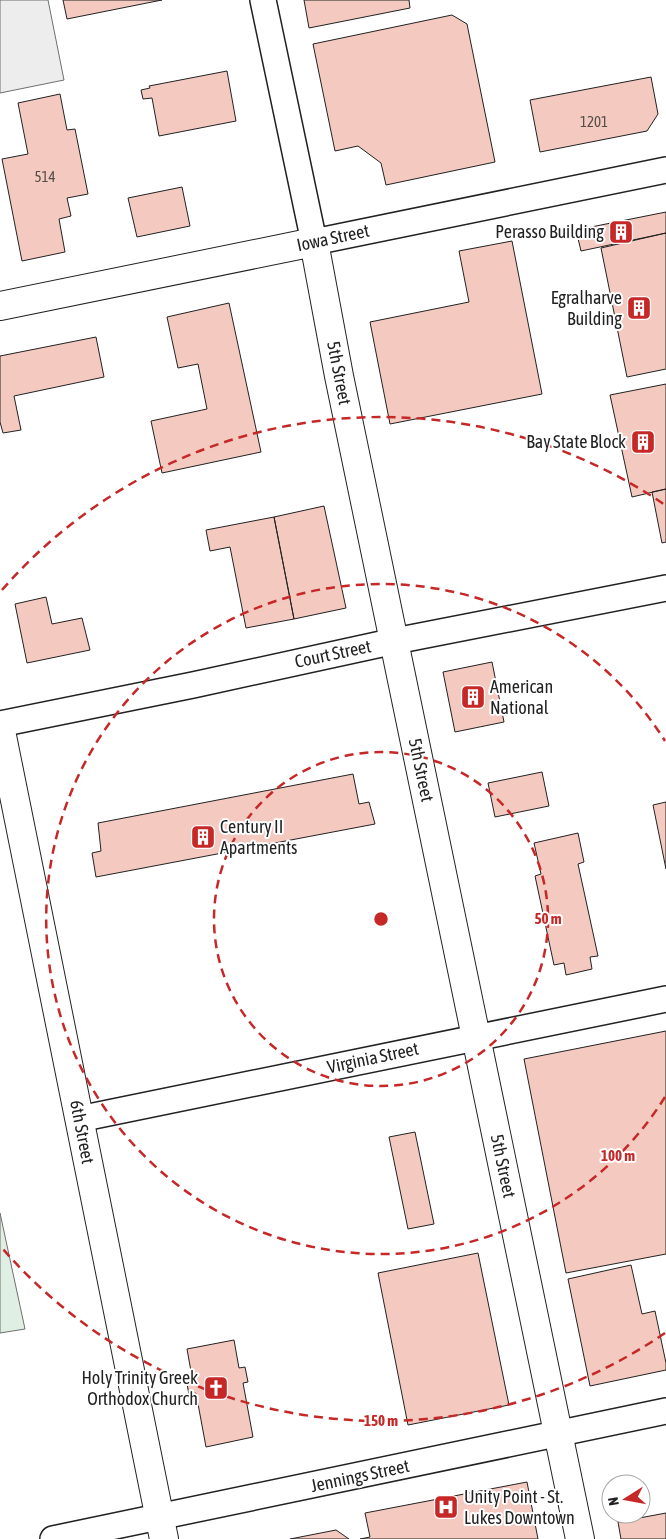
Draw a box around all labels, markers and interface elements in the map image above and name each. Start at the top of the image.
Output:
house number: 1201 [580,113,608,130]
house number: 514 [34,168,56,185]
building icon: Perasso Building [608,219,634,245]
street label: Iowa Street [295,220,371,255]
place label: Perasso Building [495,221,604,242]
place label: Egralharve Building [551,287,622,329]
building icon: Egralharve Building [626,295,652,321]
street label: 5th Street [323,339,356,406]
building icon: Bay State Block [630,429,656,455]
place label: Bay State Block [526,431,626,452]
street label: Court Street [293,635,373,672]
place label: American National [490,676,553,718]
building icon: American National [460,684,486,710]
street label: 5th Street [405,736,438,804]
place label: Century II Apartments [220,816,297,858]
building icon: Century II Apartments [190,824,216,850]
centre of rings [372,910,390,928]
text: 50 m [535,910,562,927]
street label: Virginia Street [325,1038,420,1077]
street label: 6th Street [66,1098,99,1165]
street label: 5th Street [487,1132,520,1200]
text: 100 m [601,1147,635,1164]
place label: Holy Trinity Greek Orthodox Church [81,1367,198,1409]
church icon: Holy Trinity Greek Orthodox Church [203,1375,229,1401]
text: 150 m [364,1412,398,1429]
street label: Jennings Street [309,1455,411,1496]
north arrow [601,1474,651,1524]
place label: Unity Point - St. Lukes Downtown [464,1486,575,1528]
hospital icon: Unity Point - St. Lukes Downtown [433,1494,459,1520]
text: N [605,1496,622,1507]

